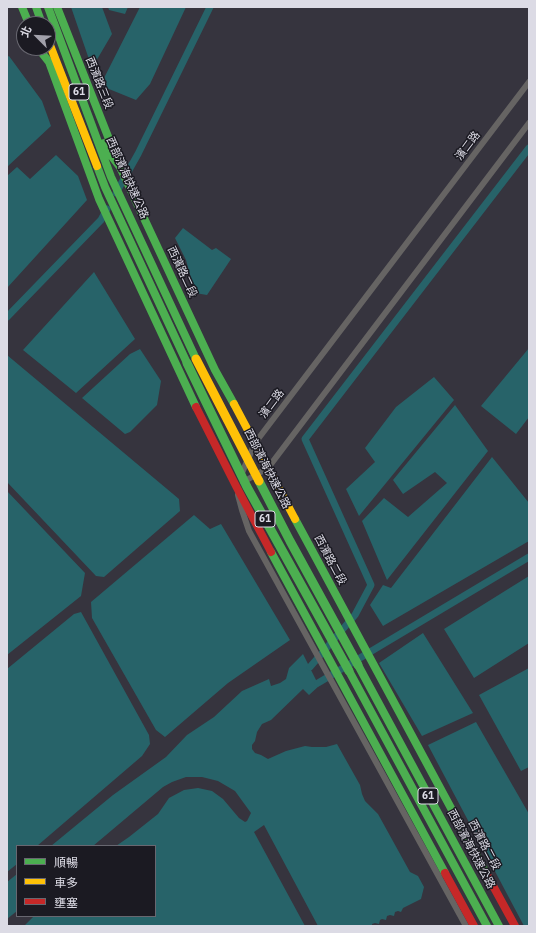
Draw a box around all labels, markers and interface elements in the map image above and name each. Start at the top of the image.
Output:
north arrow [16,16,56,56]
text: 北 [17,24,35,39]
street label: 西濱路三段 [83,55,115,111]
road number: 61 [69,84,89,100]
street label: 濱二路 [453,129,483,163]
street label: 西部濱海快速公路 [103,135,151,221]
street label: 西濱路二段 [164,244,200,300]
street label: 濱二路 [257,387,287,421]
street label: 西部濱海快速公路 [241,427,293,511]
road number: 61 [255,511,275,527]
street label: 西濱路二段 [311,533,349,587]
road number: 61 [418,788,438,804]
street label: 西部濱海快速公路 [445,807,497,891]
street label: 西濱路二段 [465,818,503,872]
legend [16,845,156,917]
text: 順暢 [54,855,78,870]
text: 車多 [54,875,78,890]
text: 壅塞 [54,895,78,910]

